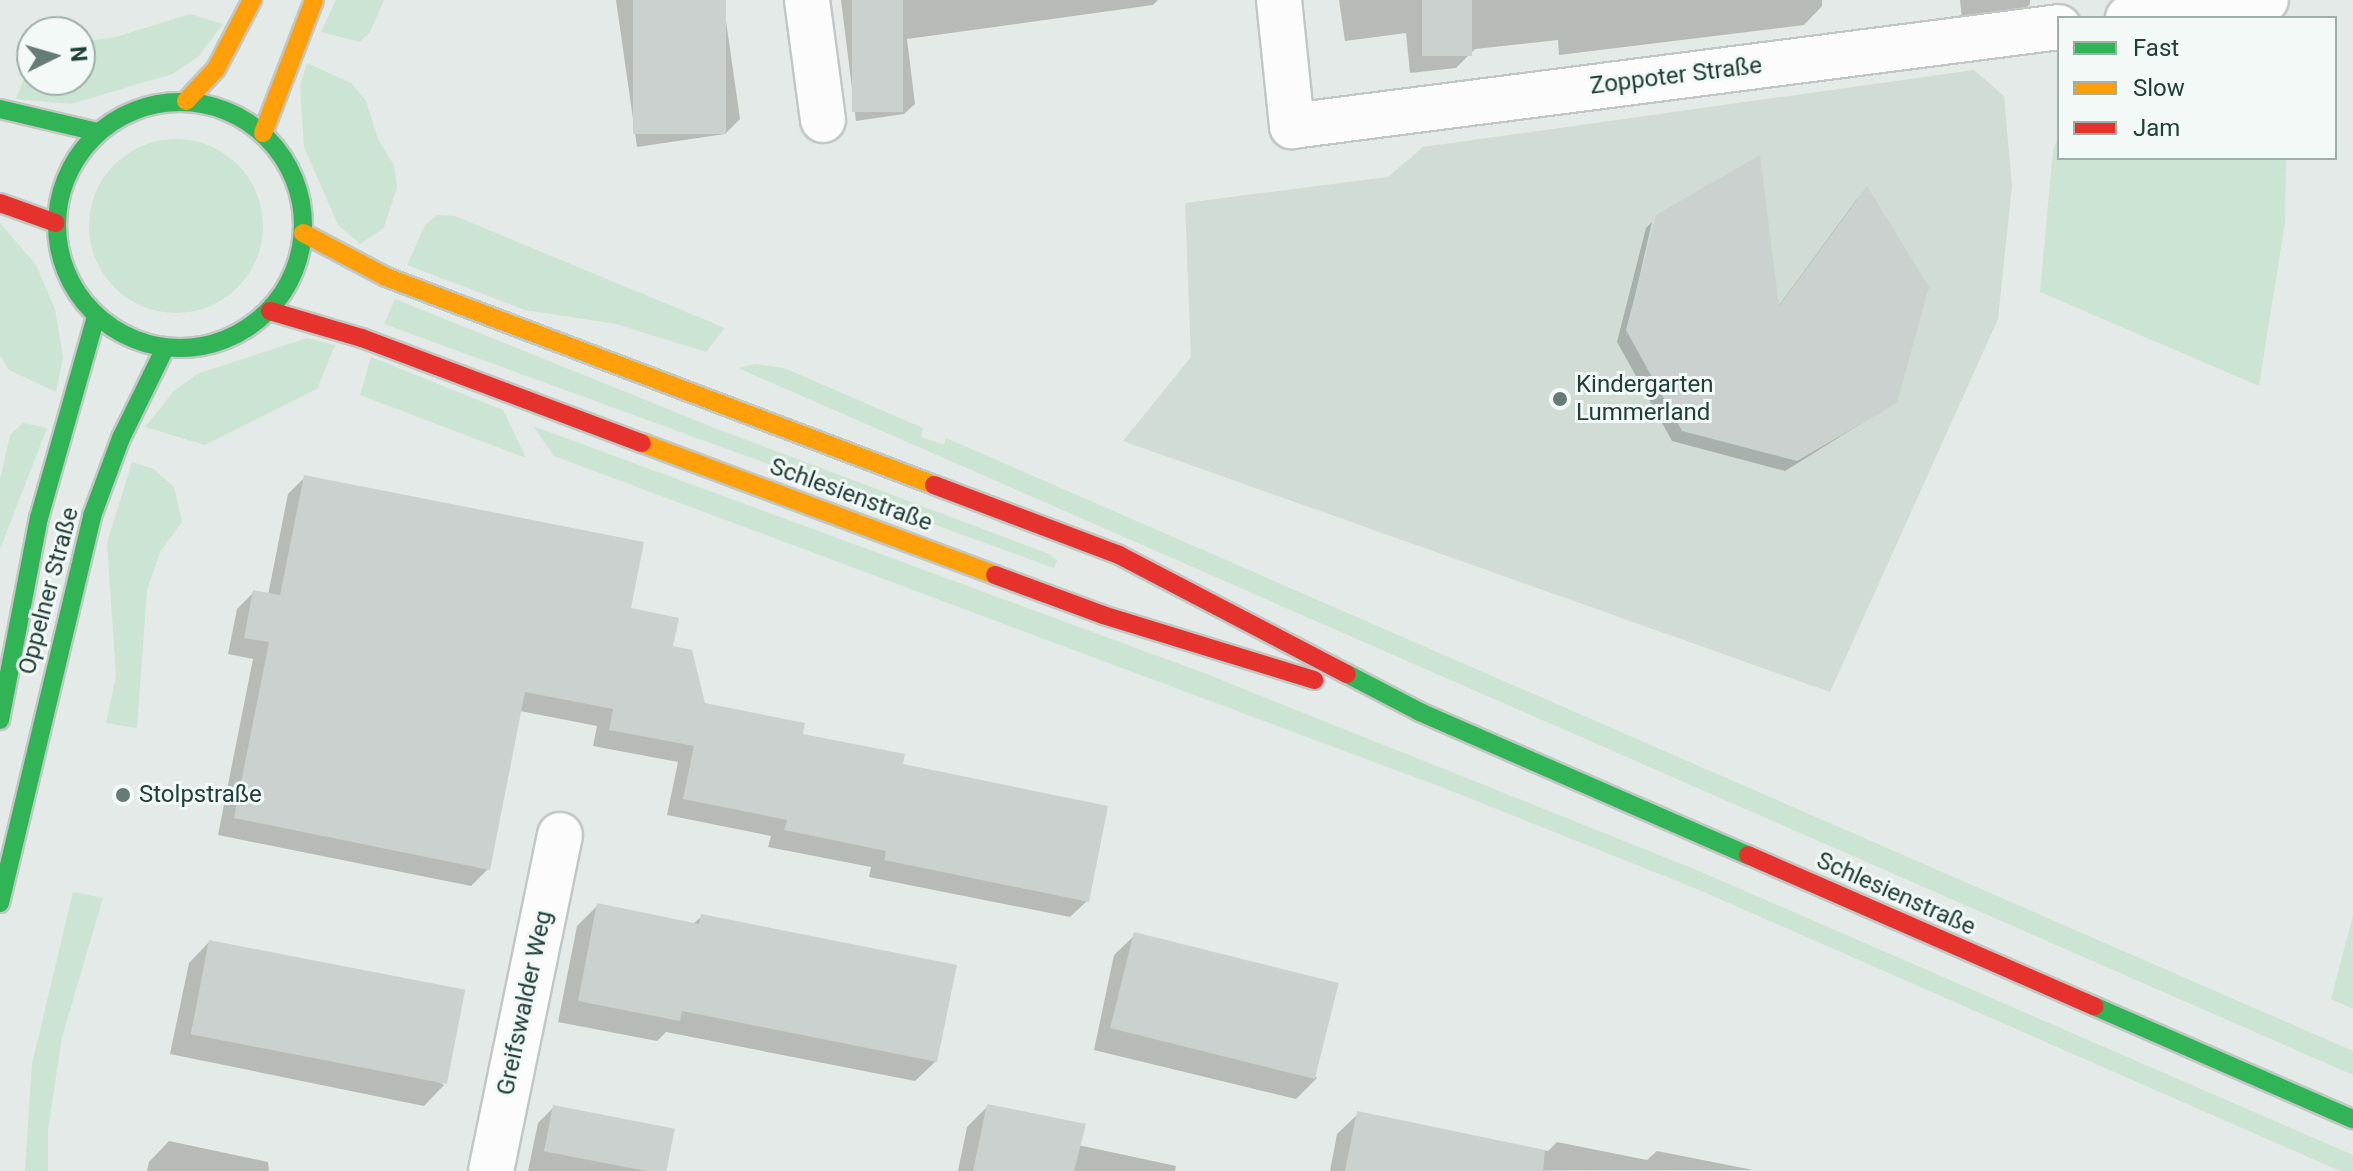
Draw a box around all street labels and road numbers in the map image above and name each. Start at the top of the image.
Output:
street label: Zoppoter Straße [1588,51,1764,101]
street label: Schlesienstraße [766,452,936,538]
street label: Oppelner Straße [13,504,85,678]
street label: Schlesienstraße [1812,846,1980,942]
street label: Greifswalder Weg [491,908,559,1098]

